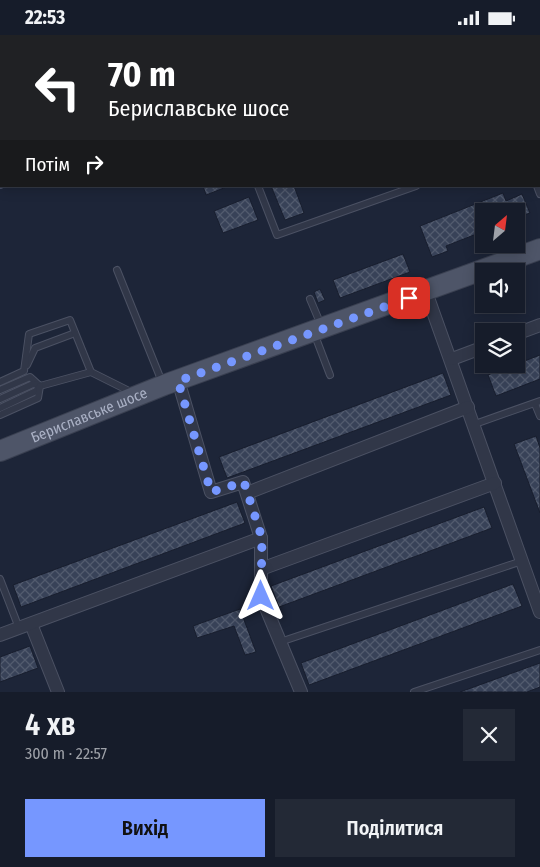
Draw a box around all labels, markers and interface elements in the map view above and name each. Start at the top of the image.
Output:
text: 22:53 [25,6,65,29]
text: 70 m [108,53,176,95]
icon: left [25,55,90,120]
text: Бериславське шосе [108,95,289,122]
icon: right [80,150,108,178]
text: Потім [25,153,70,176]
north arrow [475,203,525,253]
map controls [475,203,525,373]
button: sound [475,263,525,313]
pin [388,277,430,319]
icon: arrive [395,284,423,312]
button: layers [475,323,525,373]
street label: Бериславське шосе [28,384,150,447]
position arrow [234,569,286,621]
text: 4 хв [25,707,76,743]
button: close [463,709,515,761]
text: 300 m · 22:57 [25,744,107,763]
button: Вихід [25,799,265,857]
button: Поділитися [275,799,515,857]

